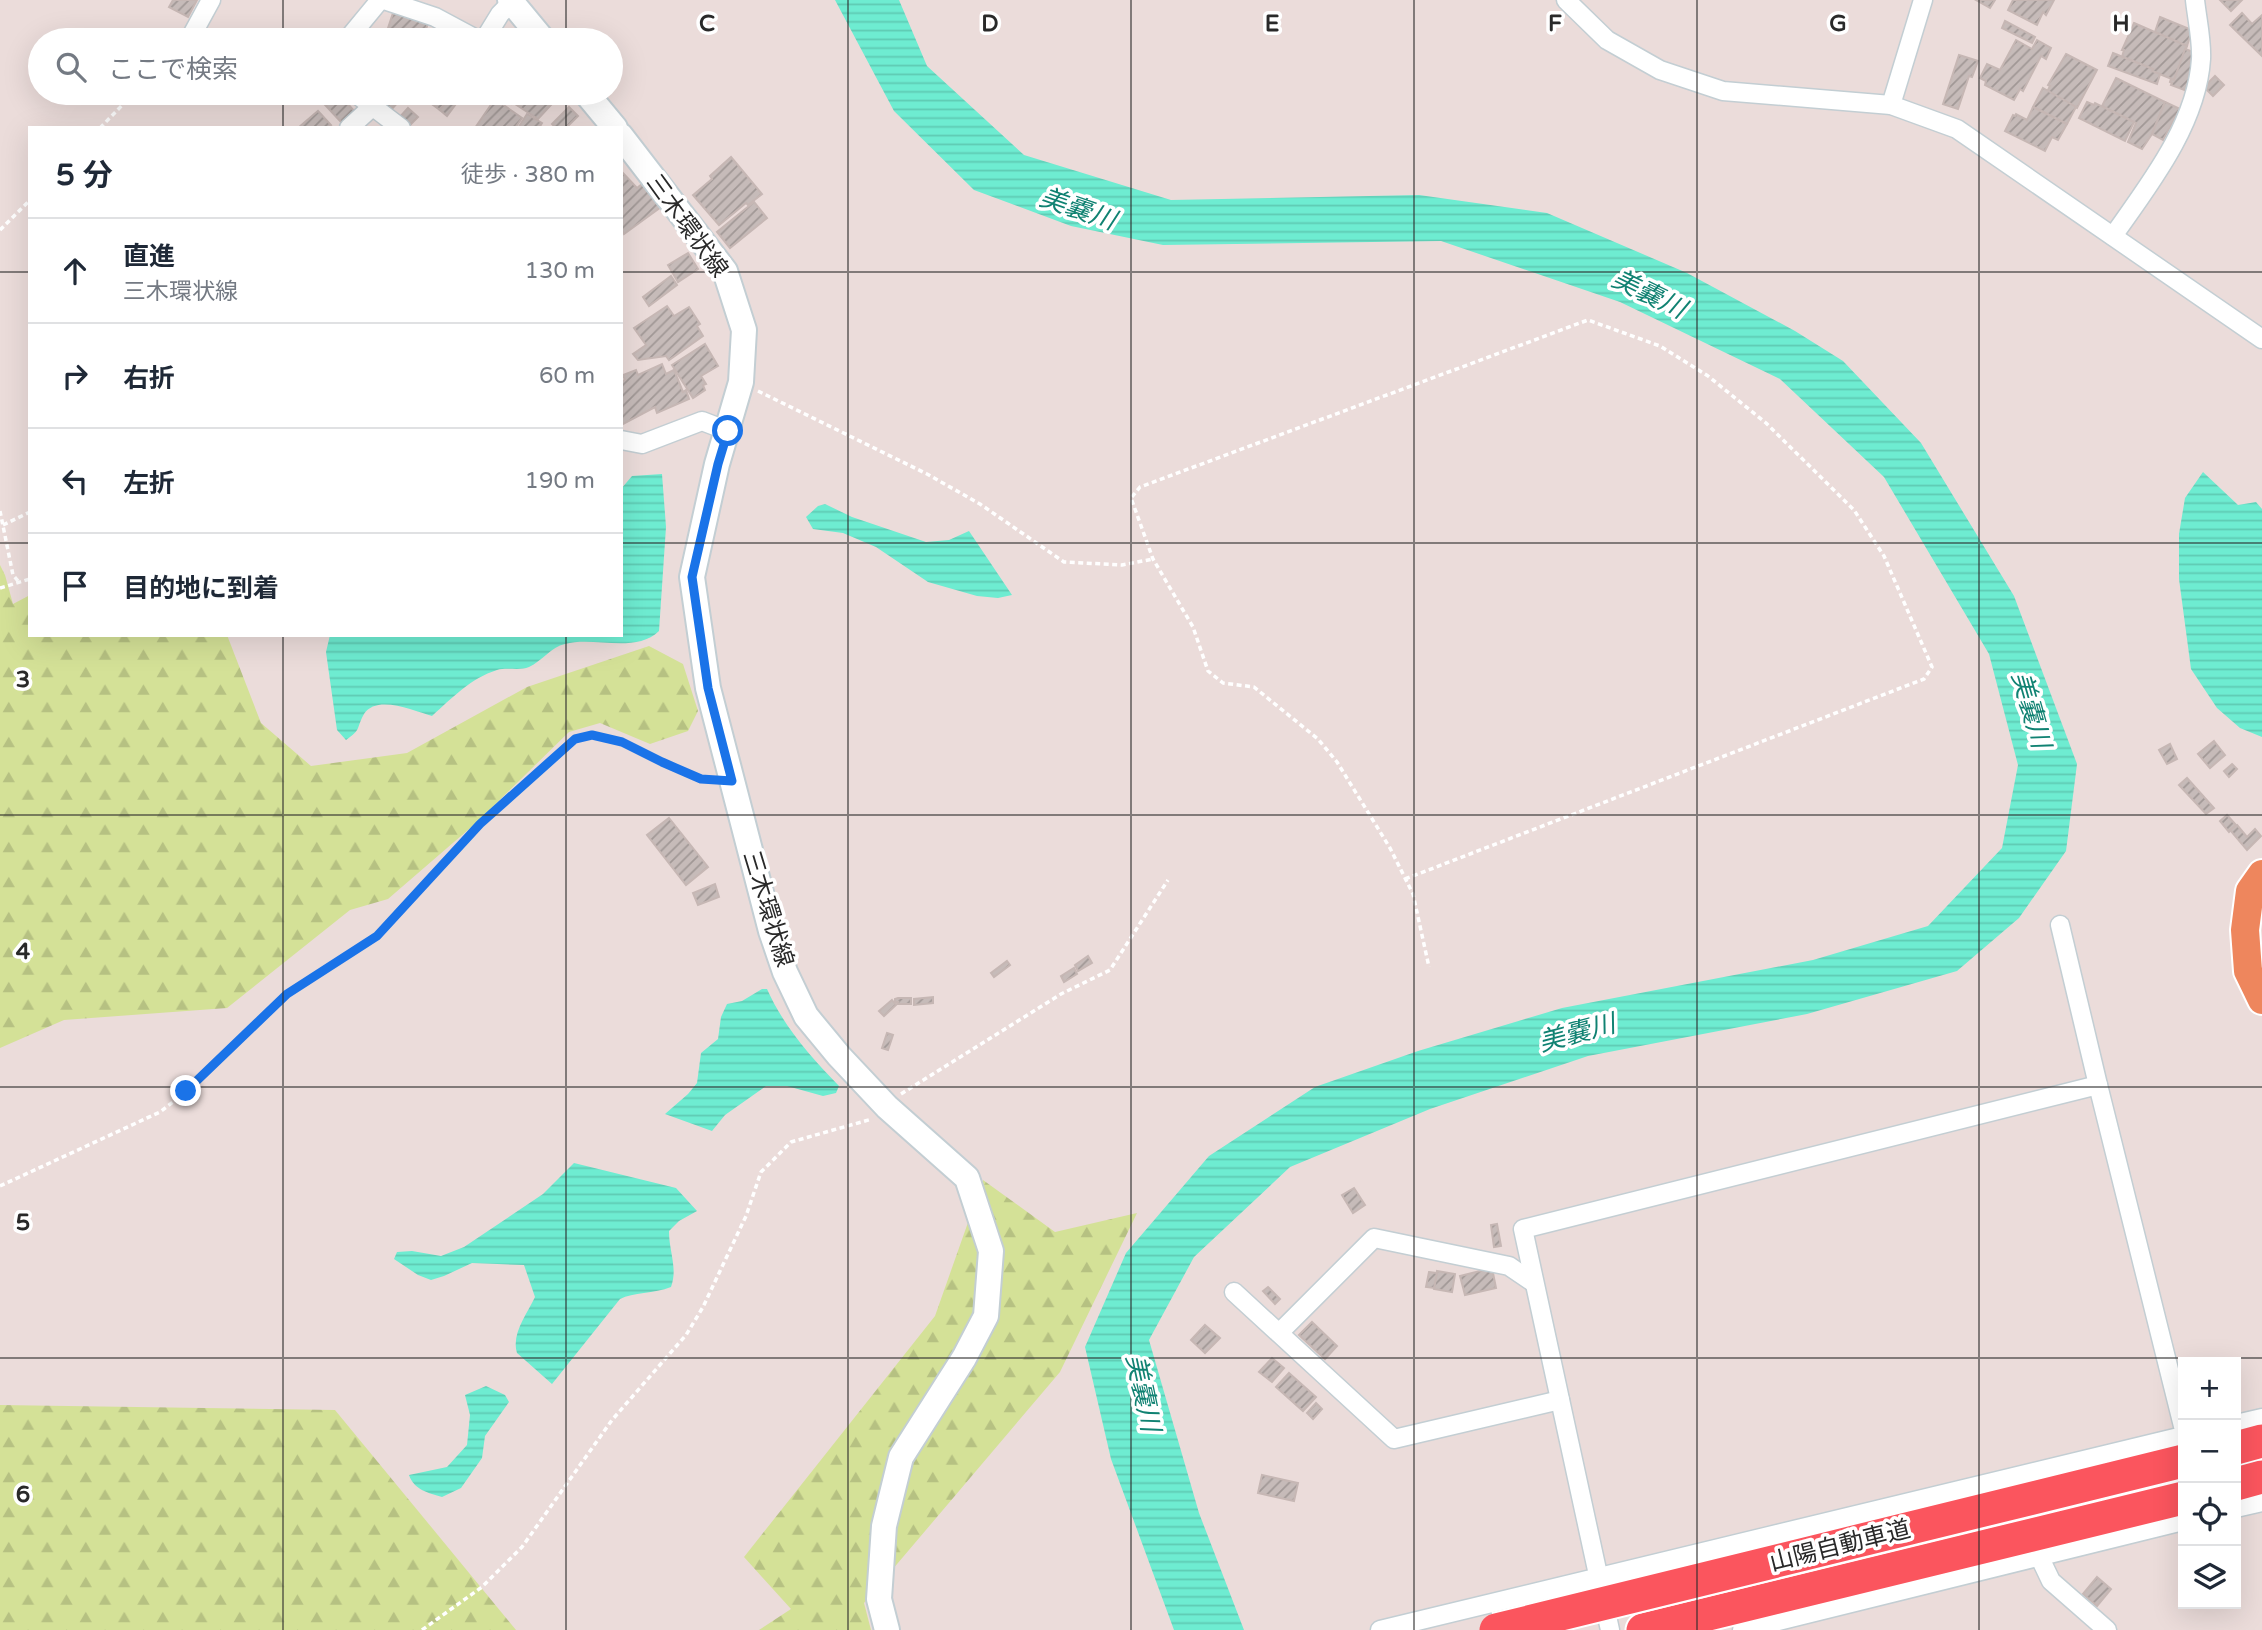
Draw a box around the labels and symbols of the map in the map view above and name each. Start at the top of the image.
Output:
text: C [699,10,715,38]
text: D [981,10,999,38]
text: E [1265,10,1279,38]
text: F [1548,10,1562,38]
text: G [1829,10,1847,38]
text: H [2112,10,2130,38]
street label: 三木環状線 [640,169,734,283]
water label: 美嚢川 [1036,182,1123,237]
water label: 美嚢川 [1607,263,1694,326]
route start [712,415,743,446]
text: 3 [16,666,30,694]
water label: 美嚢川 [2005,668,2057,755]
street label: 三木環状線 [737,847,799,971]
text: 4 [16,938,31,966]
water label: 美嚢川 [1535,1007,1622,1058]
route end [170,1075,201,1106]
text: 5 [16,1209,30,1237]
water label: 美嚢川 [1120,1352,1167,1437]
text: 6 [16,1481,30,1509]
street label: 山陽自動車道 [1767,1515,1913,1577]

